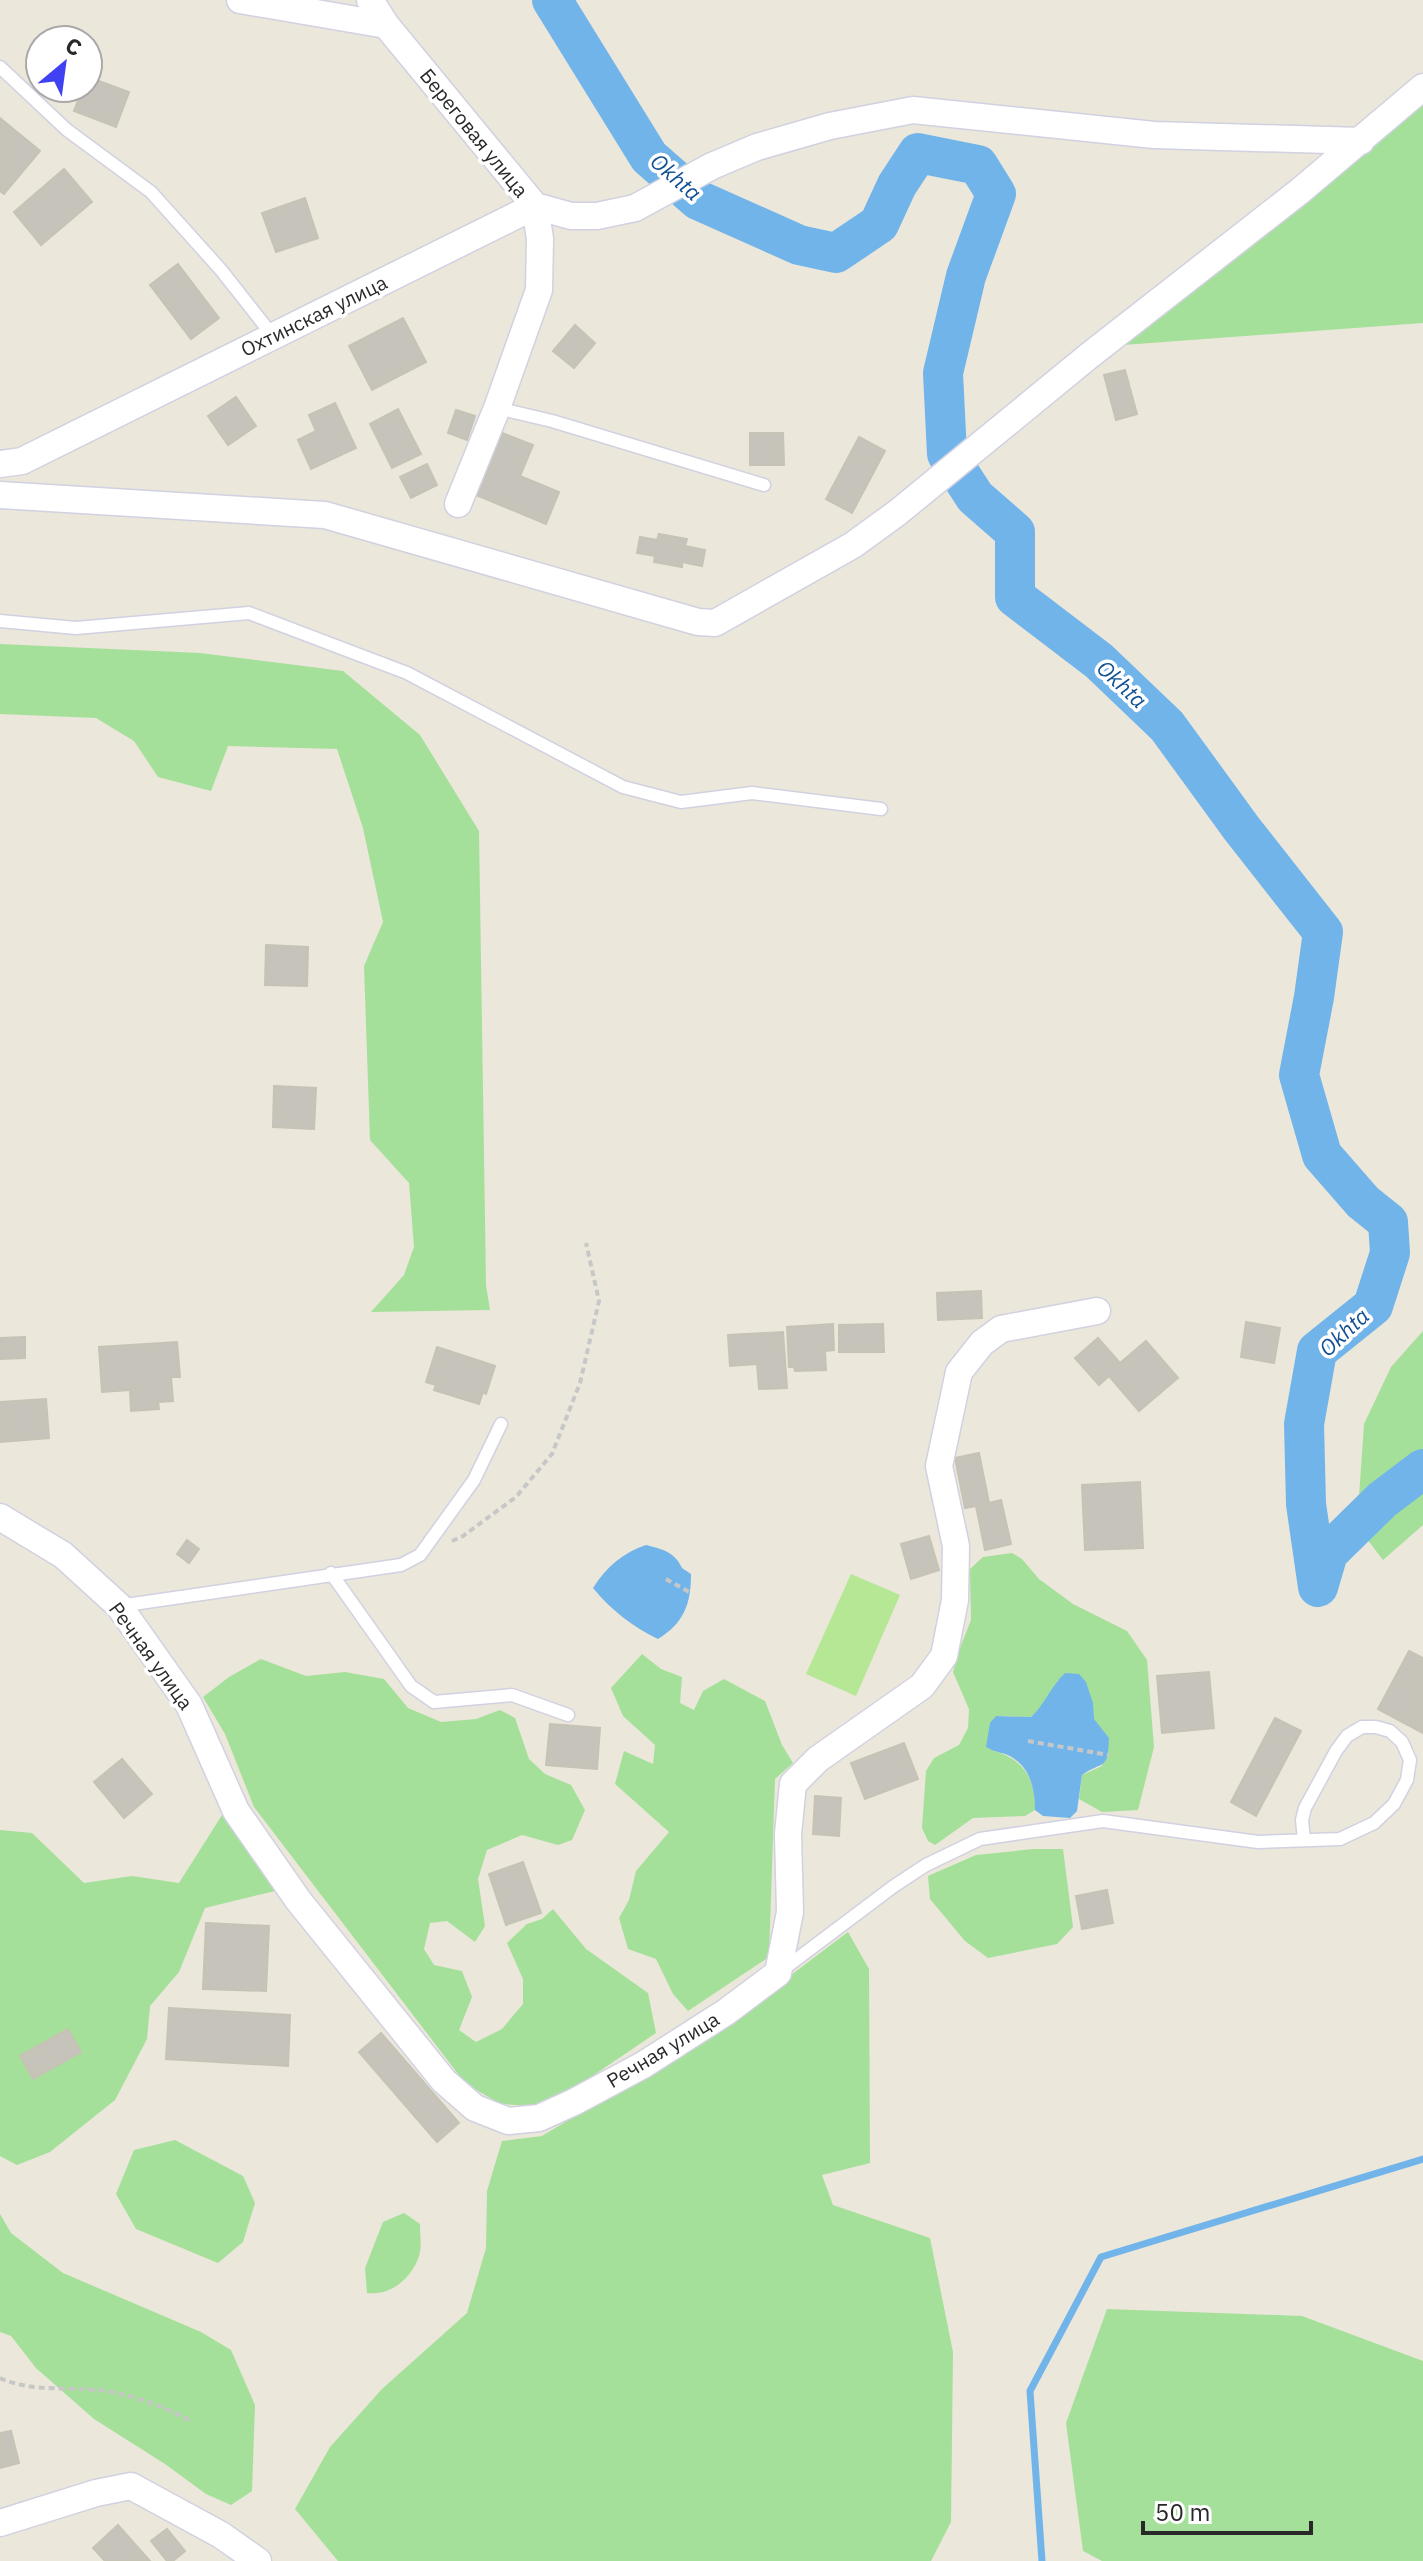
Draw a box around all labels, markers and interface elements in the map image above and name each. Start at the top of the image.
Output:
north arrow [24,24,104,104]
text: С [61,30,87,62]
street label: Береговая улица [414,63,535,203]
water label: Okhta [645,146,708,207]
street label: Охтинская улица [236,268,392,363]
water label: Okhta [1091,653,1154,714]
water label: Okhta [1312,1301,1375,1362]
street label: Речная улица [103,1597,200,1715]
street label: Речная улица [601,2005,724,2094]
scale bar [1143,2485,1311,2535]
text: 50 m [1155,2496,1210,2528]

